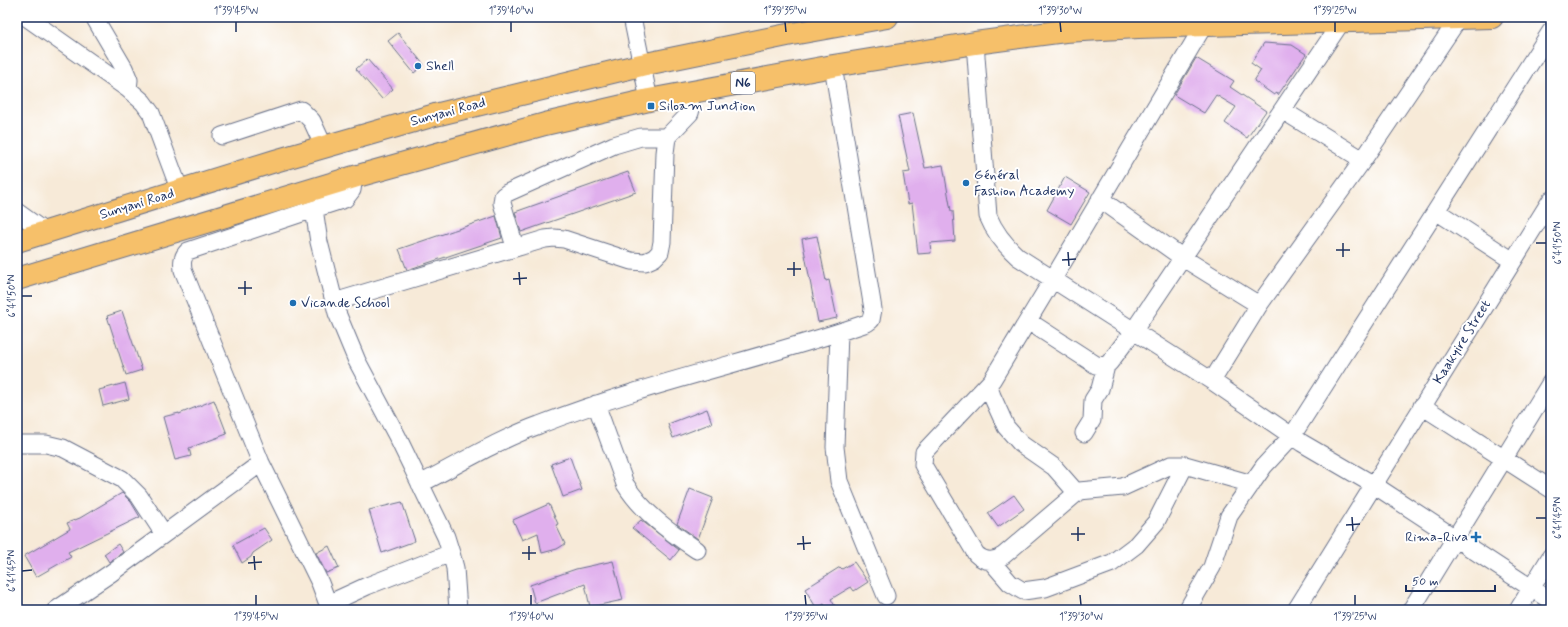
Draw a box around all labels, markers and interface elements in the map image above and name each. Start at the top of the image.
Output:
text: 1°39'45"W [214,4,258,18]
text: 1°39'40"W [489,4,533,18]
text: 1°39'35"W [763,4,807,18]
text: 1°39'30"W [1038,4,1082,18]
text: 1°39'25"W [1313,4,1357,18]
place label: Shell [426,57,454,75]
marker: Shell [413,61,423,71]
road number: N6 [731,72,755,94]
street label: Sunyani Road [408,93,488,131]
place label: Siloam Junction [659,97,755,115]
marker: Siloam Junction [646,101,656,111]
place label: Général Fashion Academy [974,166,1074,200]
marker: Général Fashion Academy [961,178,971,188]
street label: Sunyani Road [97,184,177,224]
text: 6°41'50"N [1551,221,1565,264]
text: 6°41'50"N [5,274,19,317]
place label: Vicande School [301,294,390,312]
street label: Kaakyire Street [1429,297,1495,387]
marker: Vicande School [288,298,298,308]
text: 6°41'45"N [1551,497,1565,539]
place label: Rima-Riva [1405,528,1468,546]
marker: Rima-Riva [1471,532,1481,542]
text: 6°41'45"N [5,550,19,592]
scale bar [1406,567,1495,593]
text: 50 m [1412,574,1439,590]
text: 1°39'45"W [234,610,278,624]
text: 1°39'40"W [509,610,553,624]
text: 1°39'35"W [784,610,828,624]
text: 1°39'30"W [1059,610,1103,624]
text: 1°39'25"W [1333,610,1377,624]

